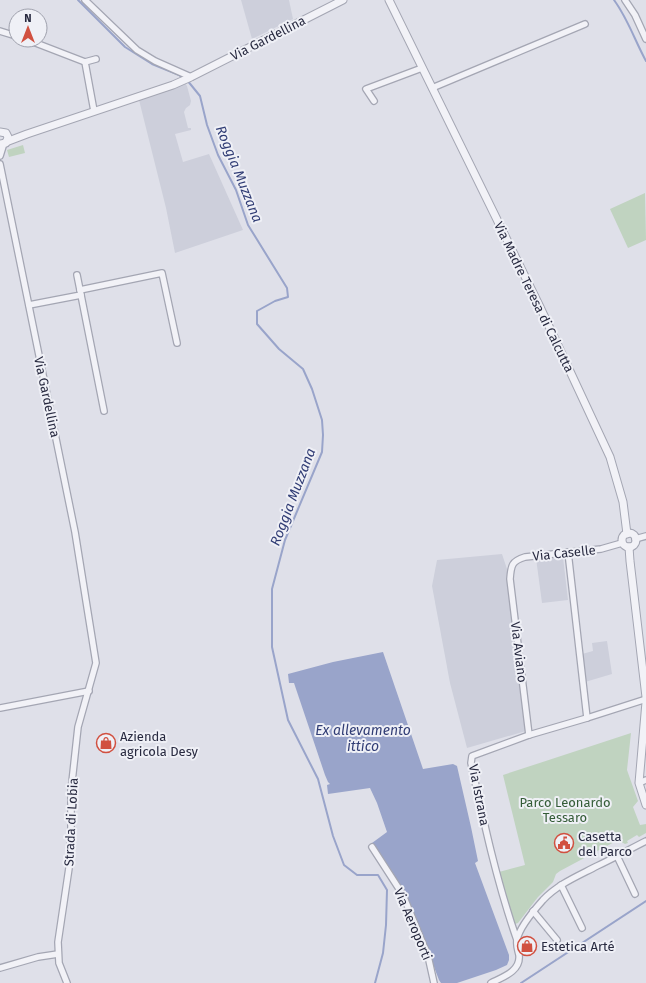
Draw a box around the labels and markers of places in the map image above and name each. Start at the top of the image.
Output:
place label: Azienda agricola Desy [120,729,199,759]
shop icon: Azienda agricola Desy [95,732,117,754]
place label: Casetta del Parco [578,829,632,859]
public building icon: Casetta del Parco [553,832,575,854]
shop icon: Estetica Arté [516,935,538,957]
place label: Estetica Arté [541,939,615,954]

